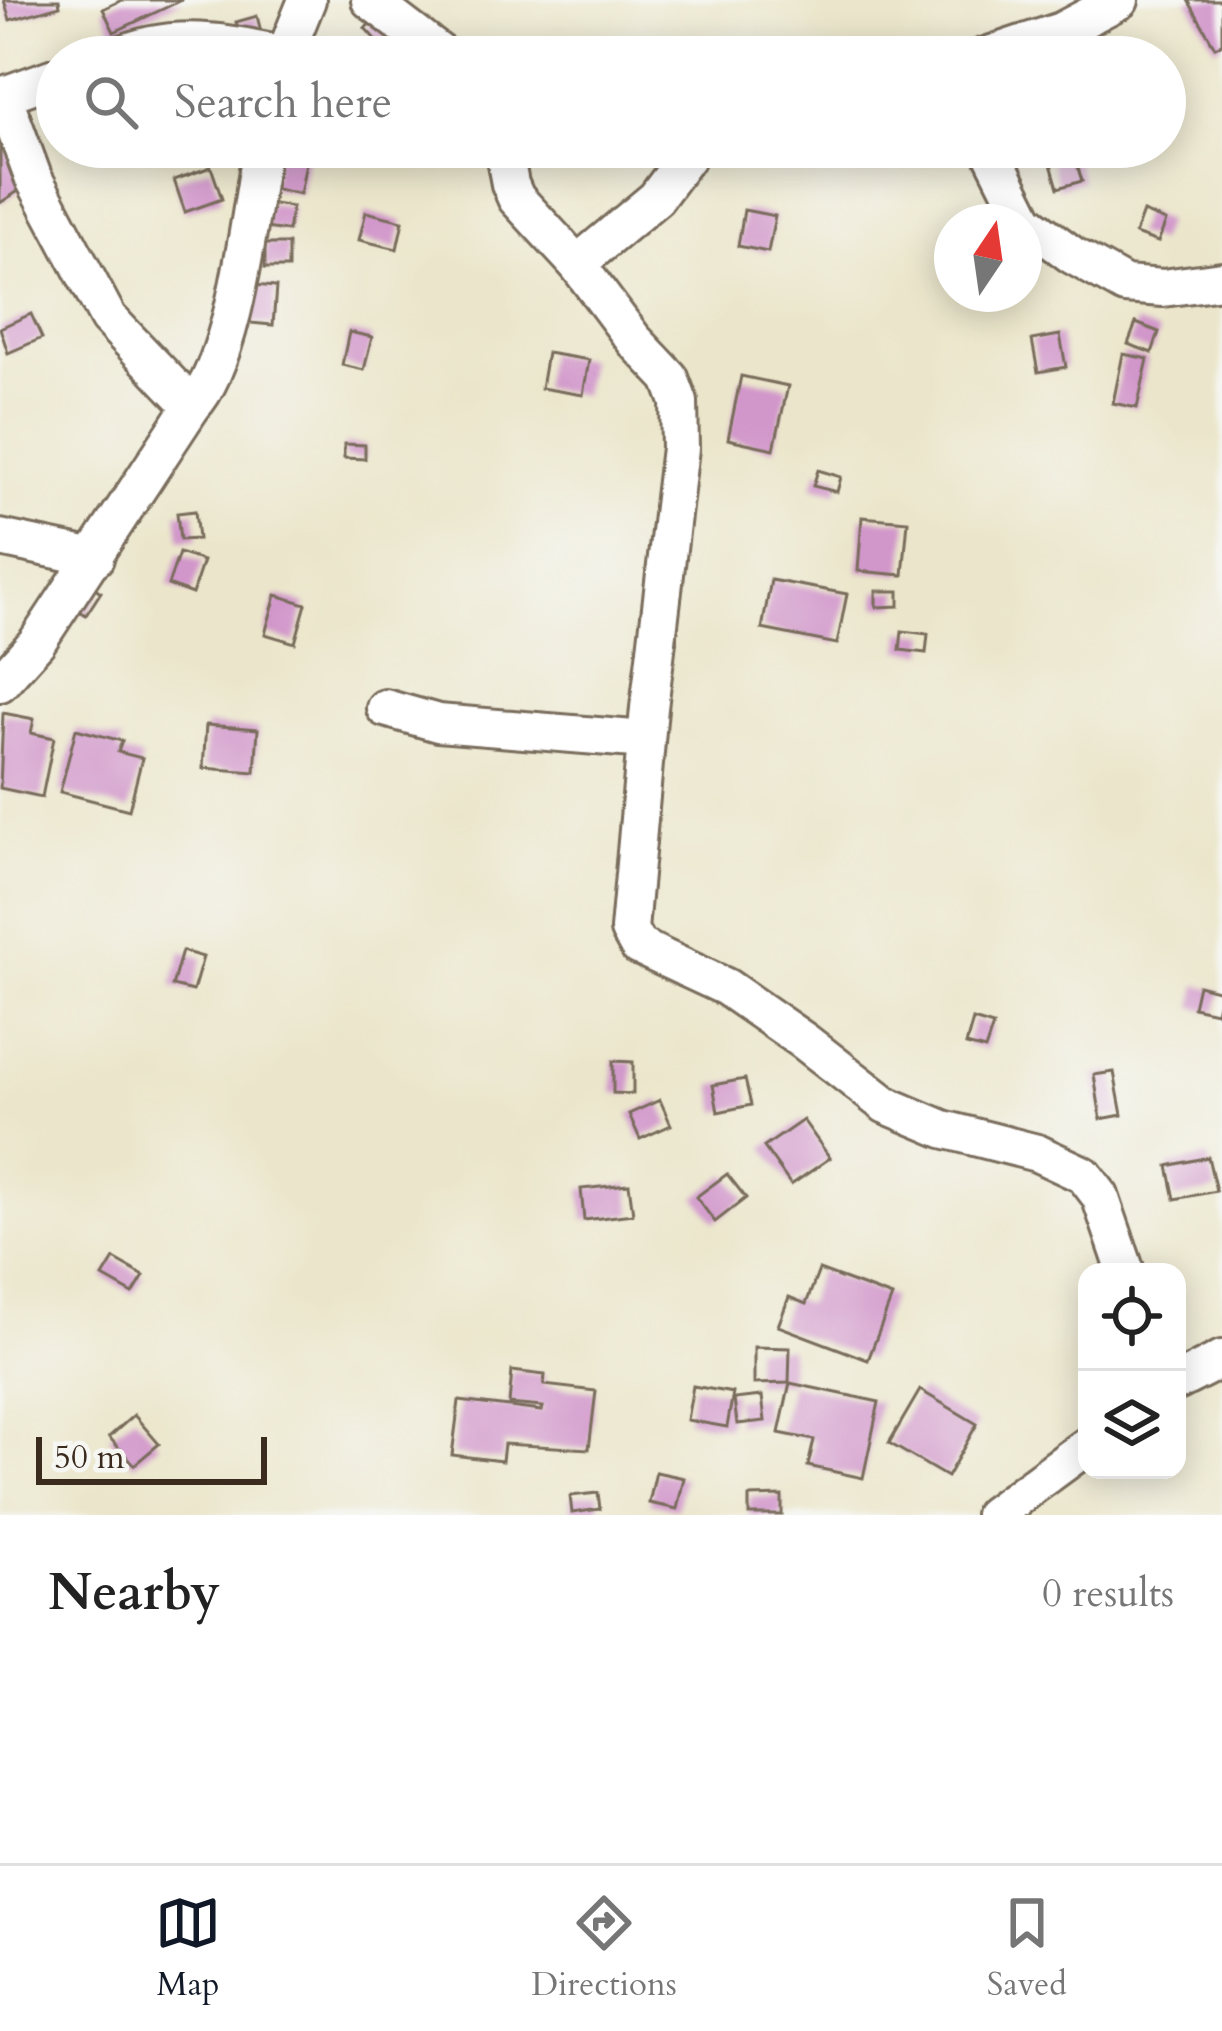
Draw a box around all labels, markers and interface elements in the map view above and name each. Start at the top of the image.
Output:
search box [36,36,1186,168]
icon: search [78,69,144,135]
text: Search here [174,72,392,133]
north arrow [934,204,1042,312]
map controls [1078,1263,1186,1479]
button: locate [1078,1263,1186,1371]
button: layers [1078,1371,1186,1479]
scale bar [36,1431,267,1484]
text: 50 m [54,1435,125,1480]
text: Nearby [48,1558,220,1628]
text: 0 results [1042,1567,1174,1620]
tab: Map [155,1890,221,2007]
tab: Directions [531,1890,677,2007]
tab: Saved [987,1890,1067,2007]

